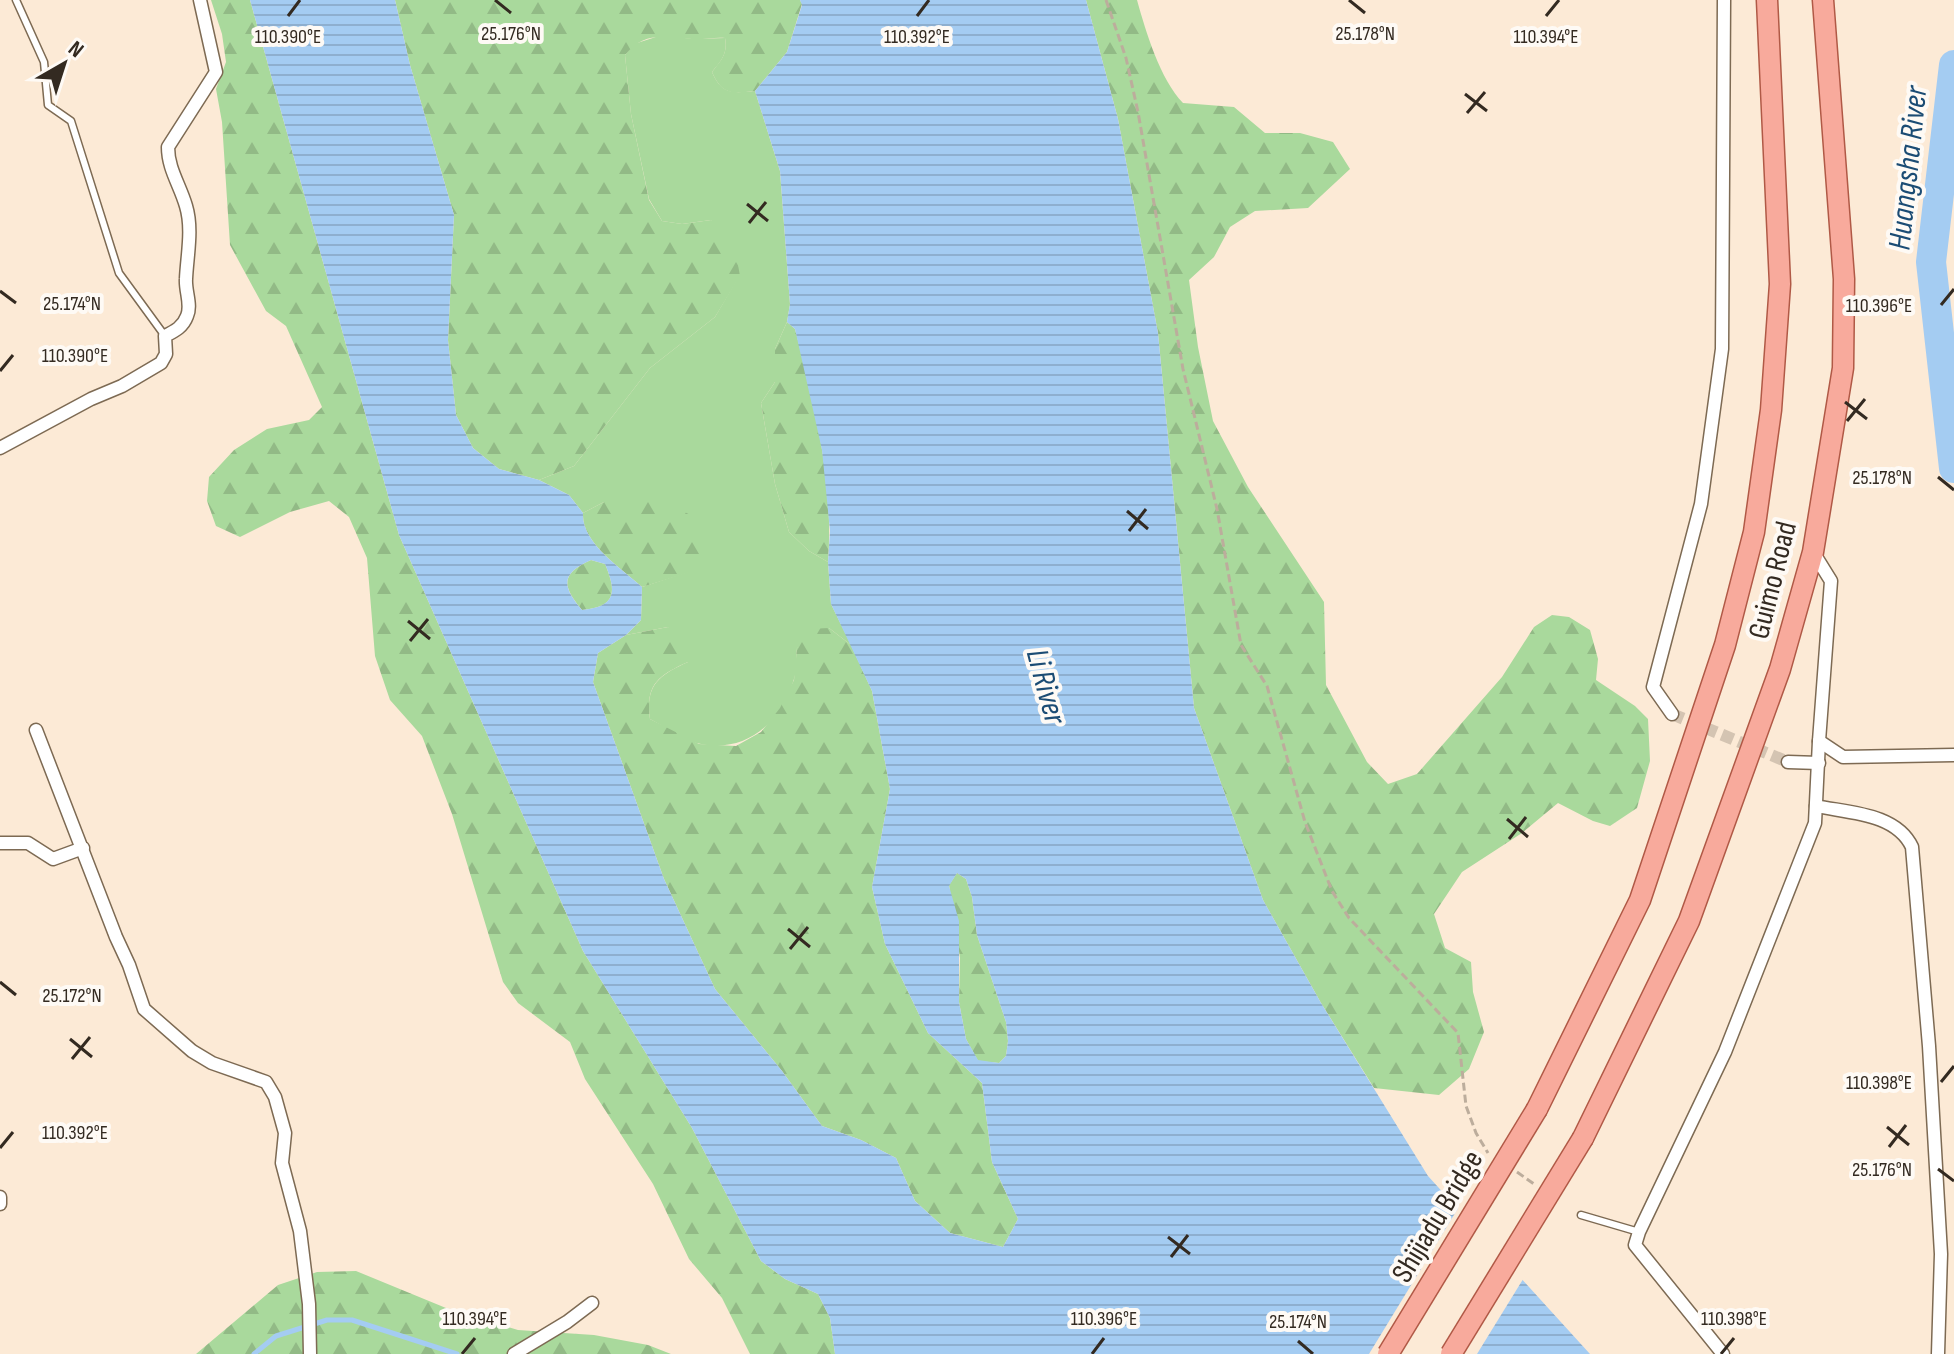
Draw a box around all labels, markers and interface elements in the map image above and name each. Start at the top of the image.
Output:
text: 25.176°N [481,22,541,46]
text: 25.178°N [1335,22,1395,46]
north arrow [24,24,104,104]
text: 110.390°E [255,25,321,49]
text: 110.392°E [884,25,950,49]
text: 110.394°E [1513,25,1579,49]
text: N [63,35,89,64]
water label: Huangsha River [1880,83,1937,252]
text: 25.174°N [43,292,101,316]
text: 110.396°E [1846,294,1912,318]
text: 110.390°E [42,344,108,368]
text: 25.178°N [1852,466,1912,490]
street label: Guimo Road [1741,518,1805,643]
water label: Li River [1017,645,1074,729]
text: 25.172°N [42,984,102,1008]
text: 110.398°E [1846,1071,1912,1095]
text: 110.392°E [42,1121,108,1145]
street label: Shijiadu Bridge [1384,1144,1491,1289]
text: 25.176°N [1852,1158,1912,1182]
text: 110.394°E [442,1307,508,1331]
text: 110.396°E [1071,1307,1137,1331]
text: 110.398°E [1701,1307,1767,1331]
text: 25.174°N [1269,1310,1327,1334]

